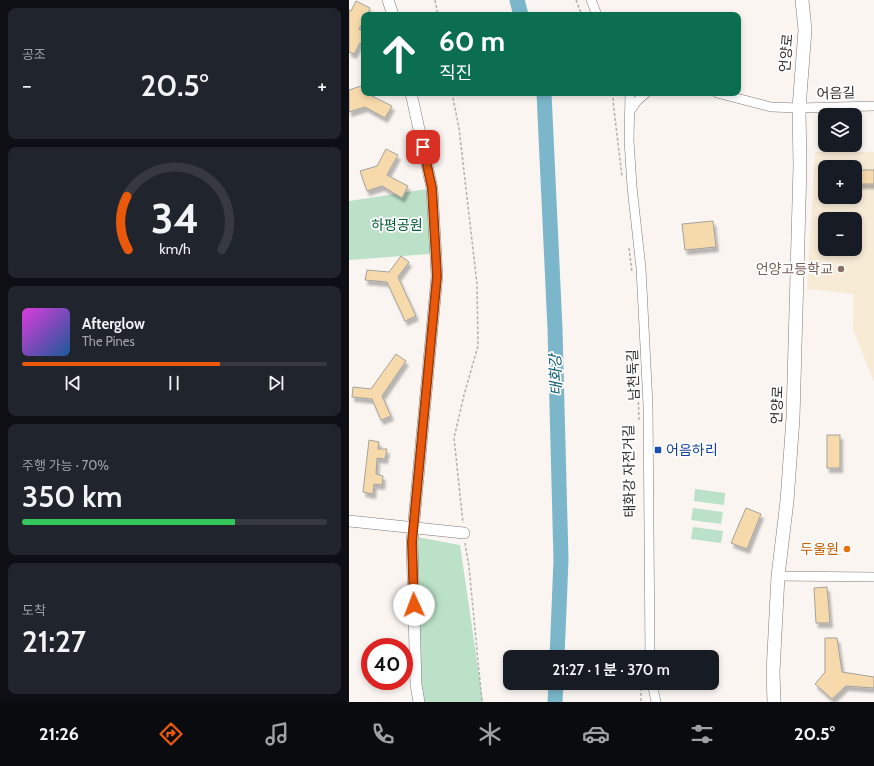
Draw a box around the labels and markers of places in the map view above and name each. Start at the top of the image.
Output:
pin [406,130,440,164]
place label: 언양고등학교 [756,260,833,278]
marker: 언양고등학교 [836,264,846,274]
place label: 어음하리 [666,441,718,459]
marker: 어음하리 [653,445,663,455]
place label: 두울원 [800,540,839,558]
marker: 두울원 [842,544,852,554]

